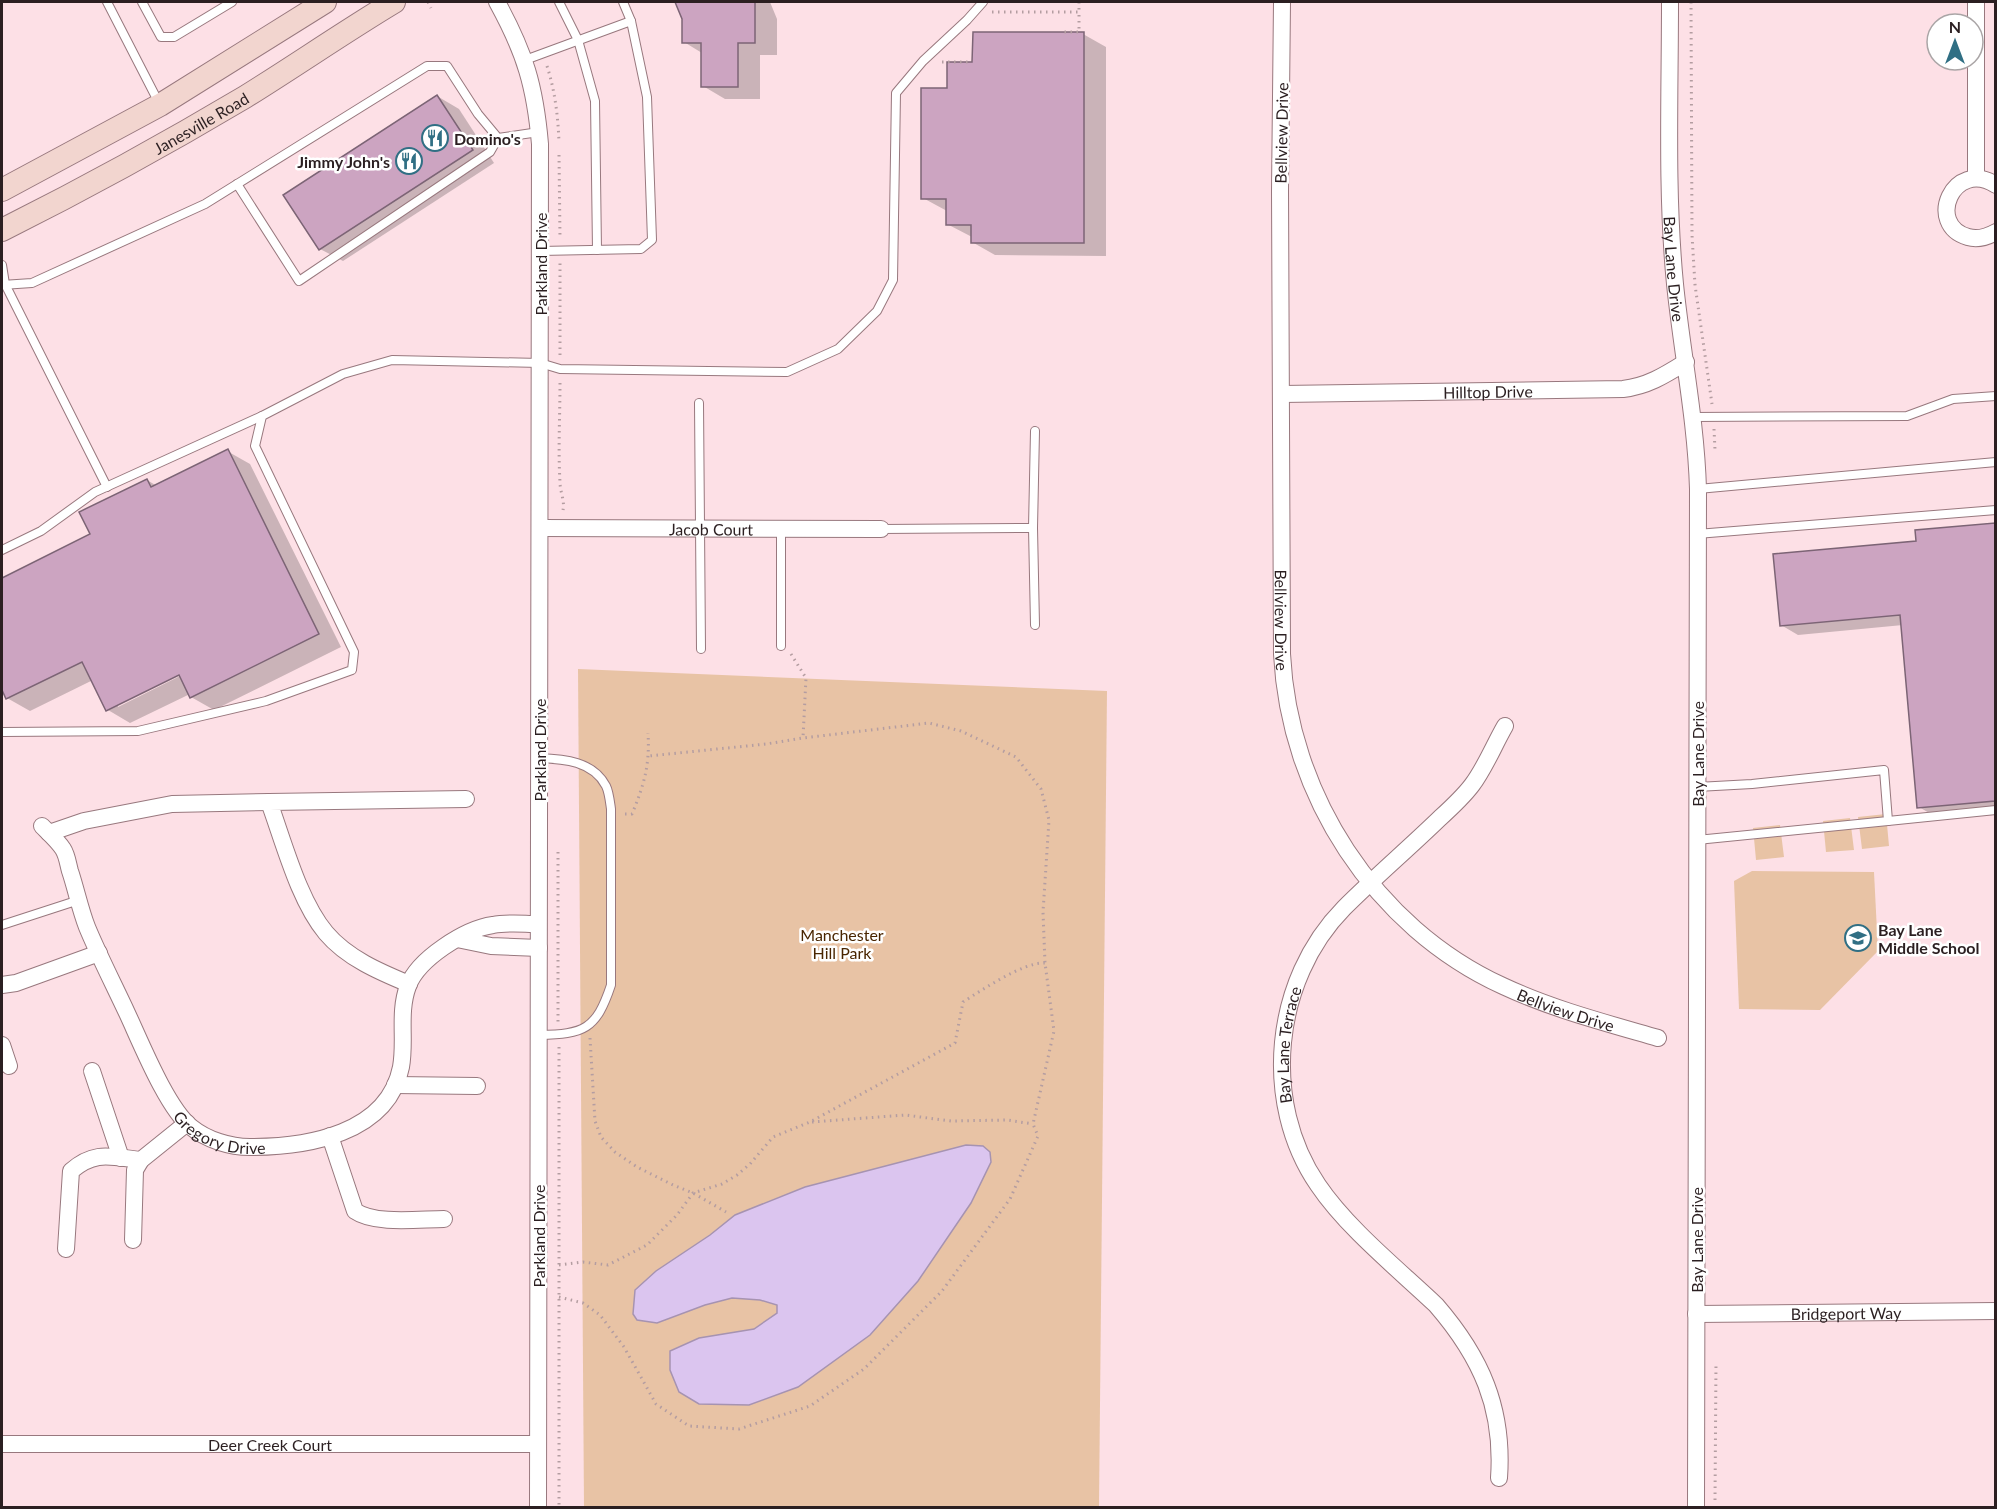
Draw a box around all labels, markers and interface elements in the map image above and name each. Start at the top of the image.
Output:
north arrow [1925,12,1985,72]
text: N [1949,17,1961,36]
street label: Bellview Drive [1271,82,1291,184]
street label: Janesville Road [150,88,252,157]
restaurant icon: Domino's [420,123,450,153]
place label: Domino's [454,129,521,148]
restaurant icon: Jimmy John's [394,146,424,176]
place label: Jimmy John's [297,152,390,171]
street label: Parkland Drive [531,212,550,316]
street label: Bay Lane Drive [1661,216,1689,323]
street label: Hilltop Drive [1443,381,1533,401]
street label: Jacob Court [669,519,753,538]
street label: Bellview Drive [1272,569,1293,671]
street label: Parkland Drive [530,698,549,802]
street label: Bay Lane Drive [1688,701,1707,807]
place label: Bay Lane Middle School [1878,920,1980,957]
school or university icon: Bay Lane Middle School [1843,923,1873,953]
park label: Manchester Hill Park [800,925,884,962]
street label: Bay Lane Terrace [1272,984,1304,1105]
street label: Bellview Drive [1515,984,1617,1035]
street label: Gregory Drive [170,1107,266,1157]
street label: Parkland Drive [529,1184,548,1288]
street label: Bay Lane Drive [1687,1187,1706,1293]
street label: Bridgeport Way [1791,1302,1902,1323]
street label: Deer Creek Court [208,1435,332,1454]

